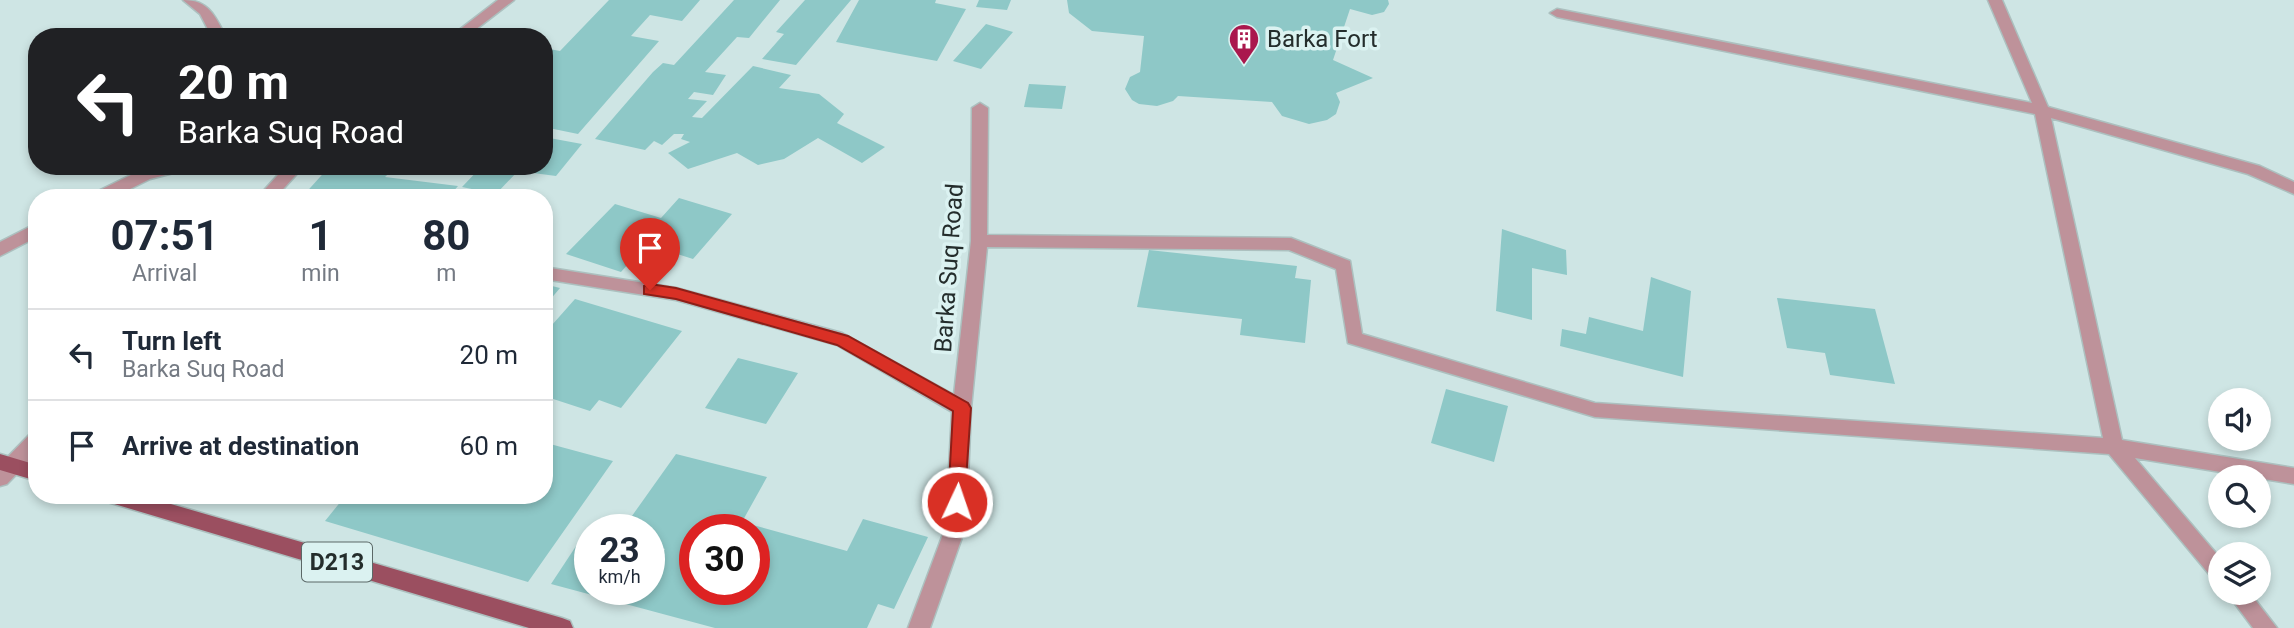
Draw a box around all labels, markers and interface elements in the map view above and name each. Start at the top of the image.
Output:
building icon: Barka Fort [1227,22,1261,66]
place label: Barka Fort [1267,25,1378,53]
text: 20 m [178,54,289,111]
icon: left [63,56,154,147]
text: Barka Suq Road [178,113,404,151]
street label: Barka Suq Road [929,183,969,353]
text: 07:51 [111,211,219,260]
text: 1 [308,211,333,260]
text: 80 [422,211,470,260]
pin [620,218,680,290]
icon: arrive [631,229,669,267]
text: Arrival [132,260,197,287]
text: min [301,260,340,287]
text: m [436,260,456,287]
text: Turn left [122,326,221,356]
icon: left [63,336,101,374]
text: 20 m [460,340,518,370]
text: Barka Suq Road [122,356,284,383]
map controls [2208,388,2271,605]
button: sound [2208,388,2271,451]
icon: arrive [63,427,101,465]
text: Arrive at destination [122,431,359,461]
text: 60 m [460,431,518,461]
position arrow [920,465,994,539]
button: search [2208,465,2271,528]
speed limit sign: 30 [679,514,770,605]
text: 23 [599,530,640,571]
road number: D213 [302,542,372,582]
button: layers [2208,542,2271,605]
text: km/h [598,566,641,587]

